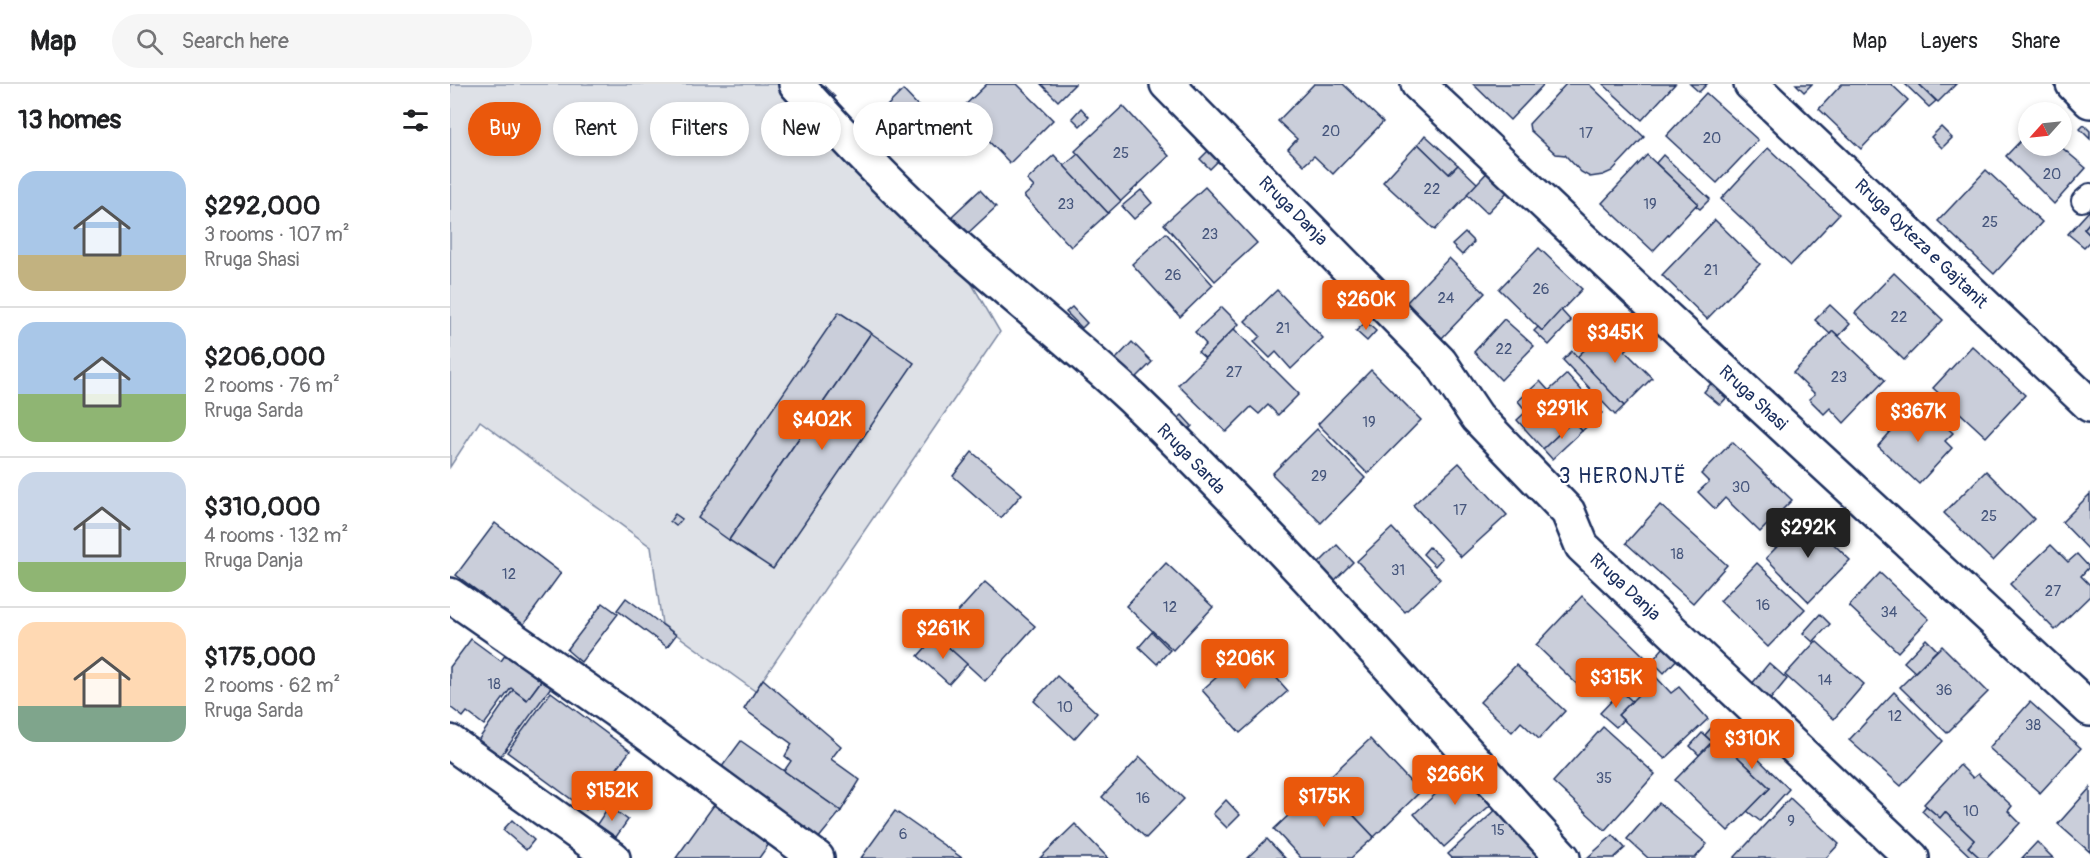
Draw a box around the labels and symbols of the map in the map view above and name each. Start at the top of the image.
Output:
north arrow [2018,102,2072,156]
house number: 20 [1322,122,1340,141]
house number: 17 [1579,124,1593,143]
house number: 20 [1703,129,1721,148]
house number: 25 [1113,144,1129,163]
house number: 20 [2043,165,2061,184]
street label: Rruga Danja [1253,171,1333,251]
street label: Rruga Qyteza e Gajtanit [1849,174,1993,314]
house number: 22 [1424,180,1440,199]
house number: 23 [1058,195,1074,214]
house number: 19 [1643,195,1657,214]
house number: 25 [1982,213,1998,232]
house number: 23 [1202,225,1218,244]
house number: 21 [1704,261,1718,280]
house number: 26 [1164,266,1182,285]
pin: $260K [1324,280,1408,331]
house number: 26 [1532,280,1550,299]
house number: 24 [1437,289,1455,308]
house number: 22 [1891,308,1907,327]
pin: $345K [1573,313,1657,364]
house number: 21 [1276,319,1290,338]
house number: 22 [1496,340,1512,359]
street label: Rruga Shasi [1714,360,1792,436]
house number: 27 [1226,363,1242,382]
house number: 23 [1831,368,1847,387]
pin: $291K [1520,389,1604,440]
pin: $367K [1876,392,1960,443]
pin: $402K [780,400,864,451]
house number: 19 [1362,413,1376,432]
street label: Rruga Sarda [1152,419,1230,499]
district label: 3 HERONJTË [1559,463,1687,490]
house number: 29 [1311,467,1327,486]
house number: 30 [1732,478,1750,497]
house number: 17 [1453,501,1467,520]
house number: 25 [1981,507,1997,526]
pin: $292K [1766,508,1850,559]
house number: 18 [1670,545,1684,564]
street label: Rruga Danja [1585,548,1665,626]
house number: 31 [1391,561,1405,580]
house number: 12 [502,565,516,584]
house number: 27 [2045,582,2061,601]
house number: 16 [1756,596,1770,615]
house number: 12 [1163,598,1177,617]
house number: 34 [1880,603,1898,622]
pin: $261K [901,609,985,660]
pin: $206K [1203,639,1287,690]
pin: $315K [1574,658,1658,709]
house number: 14 [1818,671,1833,690]
house number: 18 [487,675,501,694]
house number: 36 [1935,681,1953,700]
house number: 10 [1057,698,1073,717]
house number: 12 [1888,707,1902,726]
house number: 38 [2025,716,2041,735]
pin: $310K [1710,719,1794,770]
pin: $266K [1413,755,1497,806]
house number: 35 [1596,769,1612,788]
pin: $152K [570,771,654,822]
pin: $175K [1282,777,1366,828]
house number: 16 [1136,789,1150,808]
house number: 10 [1963,802,1979,821]
house number: 9 [1787,812,1795,831]
house number: 15 [1491,821,1505,840]
house number: 6 [899,825,907,844]

